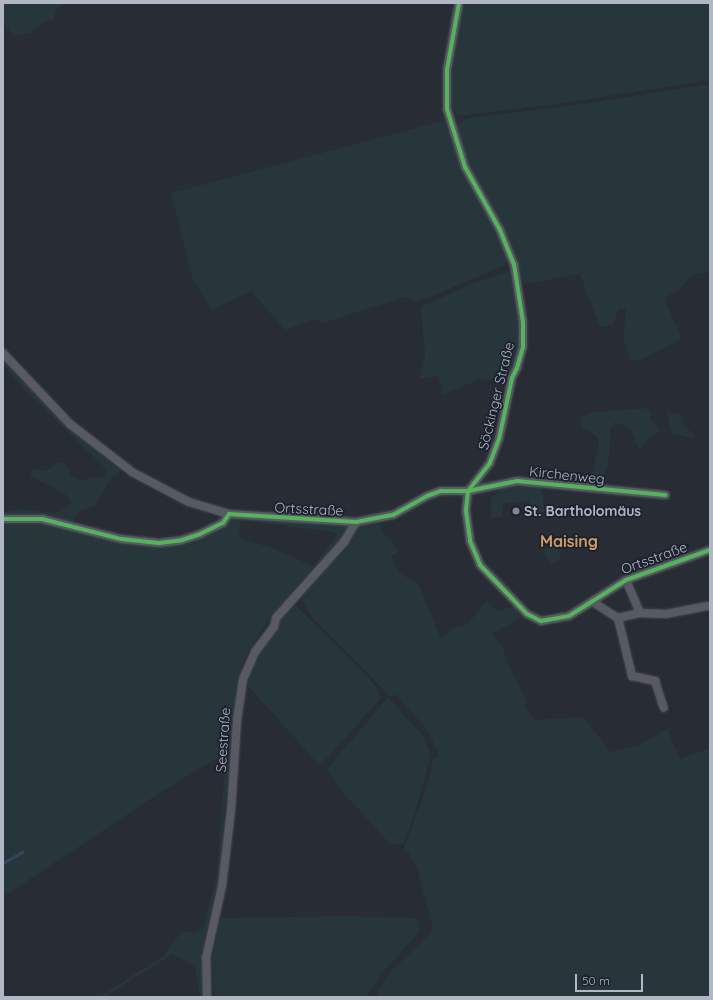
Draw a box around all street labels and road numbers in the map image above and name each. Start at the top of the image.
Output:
street label: Söckinger Straße [474,340,518,452]
street label: Kirchenweg [528,463,606,487]
street label: Ortsstraße [274,499,344,519]
street label: Ortsstraße [619,538,689,578]
street label: Seestraße [212,707,234,773]

